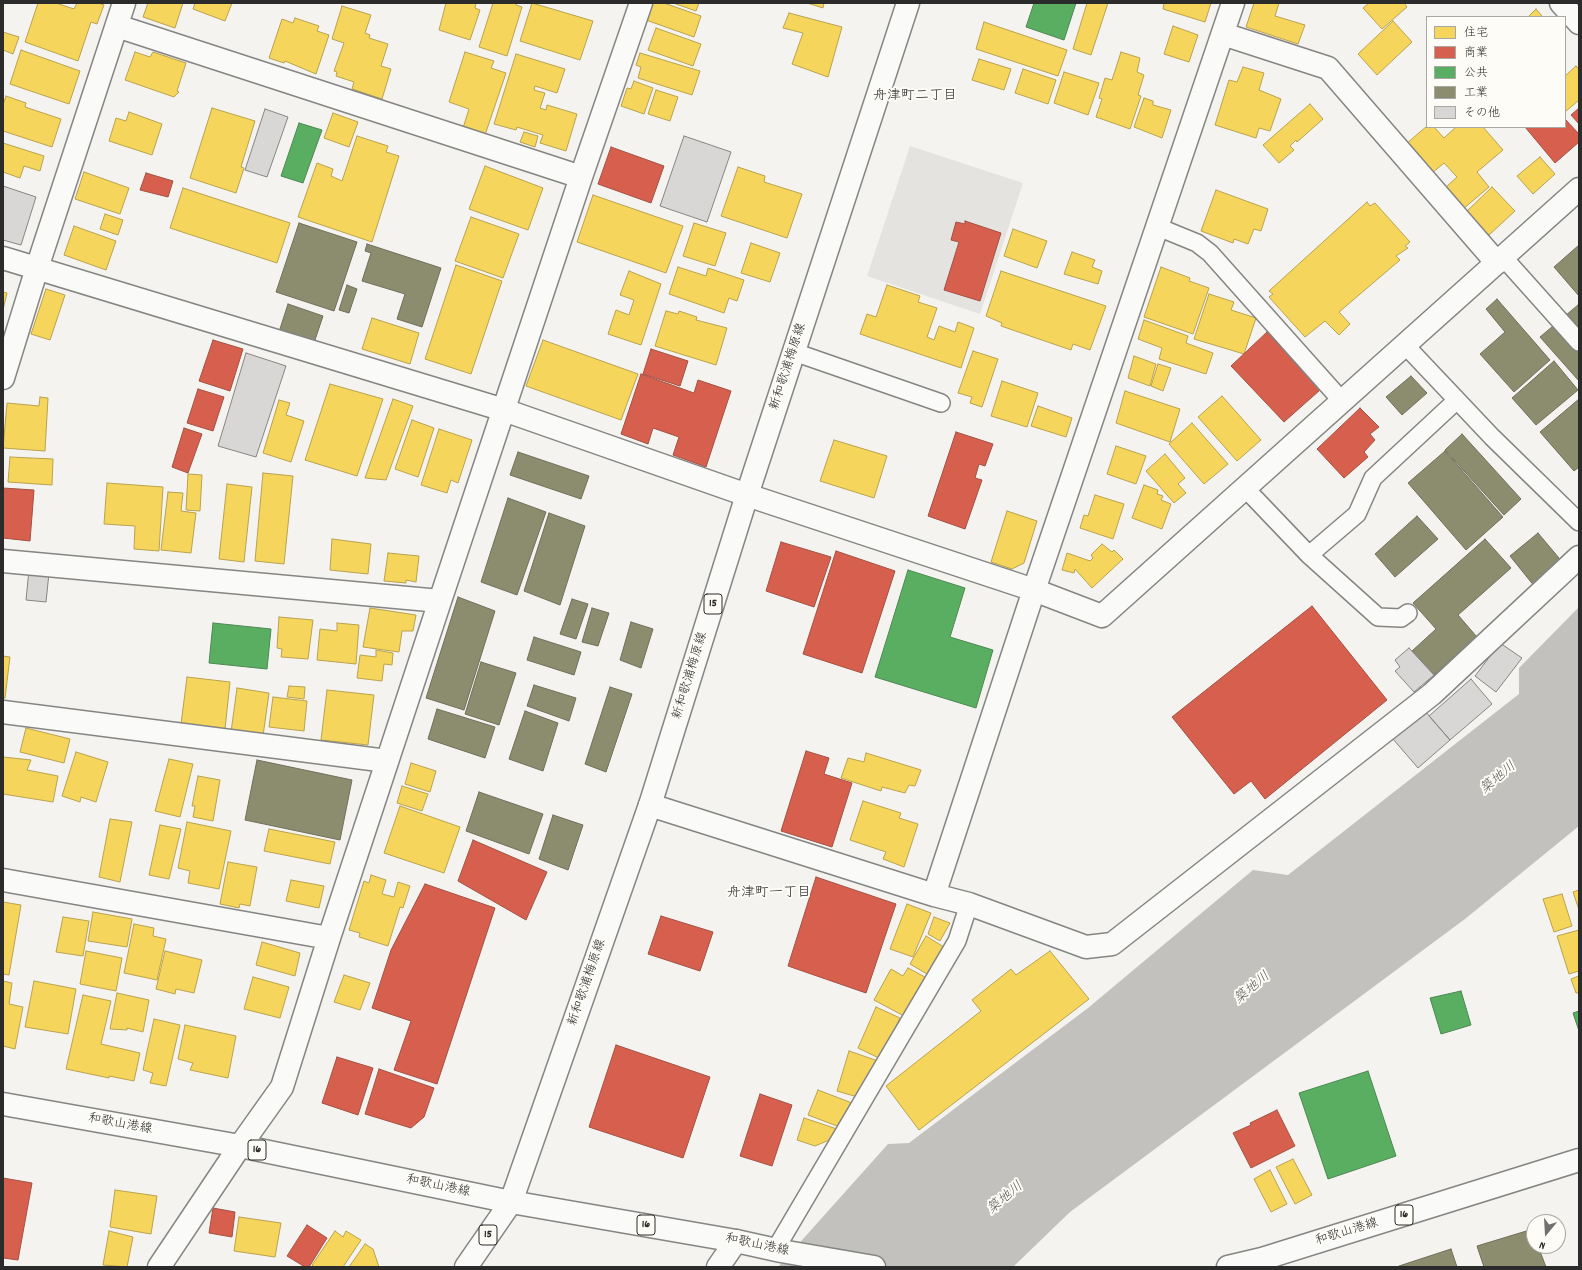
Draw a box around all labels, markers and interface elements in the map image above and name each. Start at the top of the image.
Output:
legend [1426,16,1566,128]
text: 住宅 [1464,25,1488,42]
text: 商業 [1464,45,1488,62]
text: 公共 [1464,65,1488,82]
text: 工業 [1464,85,1488,102]
district label: 舟津町二丁目 [873,89,957,105]
text: その他 [1464,105,1500,122]
street label: 新和歌浦梅原線 [768,321,810,413]
road number: 15 [704,594,722,614]
street label: 新和歌浦梅原線 [670,630,712,722]
water label: 築地川 [1478,759,1520,799]
district label: 舟津町一丁目 [727,886,811,902]
street label: 新和歌浦梅原線 [566,937,610,1029]
water label: 築地川 [1232,969,1274,1009]
street label: 和歌山港線 [87,1112,153,1138]
road number: 16 [248,1140,266,1160]
street label: 和歌山港線 [405,1173,471,1201]
water label: 築地川 [985,1179,1027,1219]
road number: 16 [1395,1205,1413,1225]
north arrow [1526,1214,1566,1254]
road number: 16 [637,1215,655,1235]
street label: 和歌山港線 [1314,1216,1380,1250]
road number: 15 [479,1225,497,1245]
street label: 和歌山港線 [724,1232,790,1260]
text: N [1538,1236,1548,1253]

